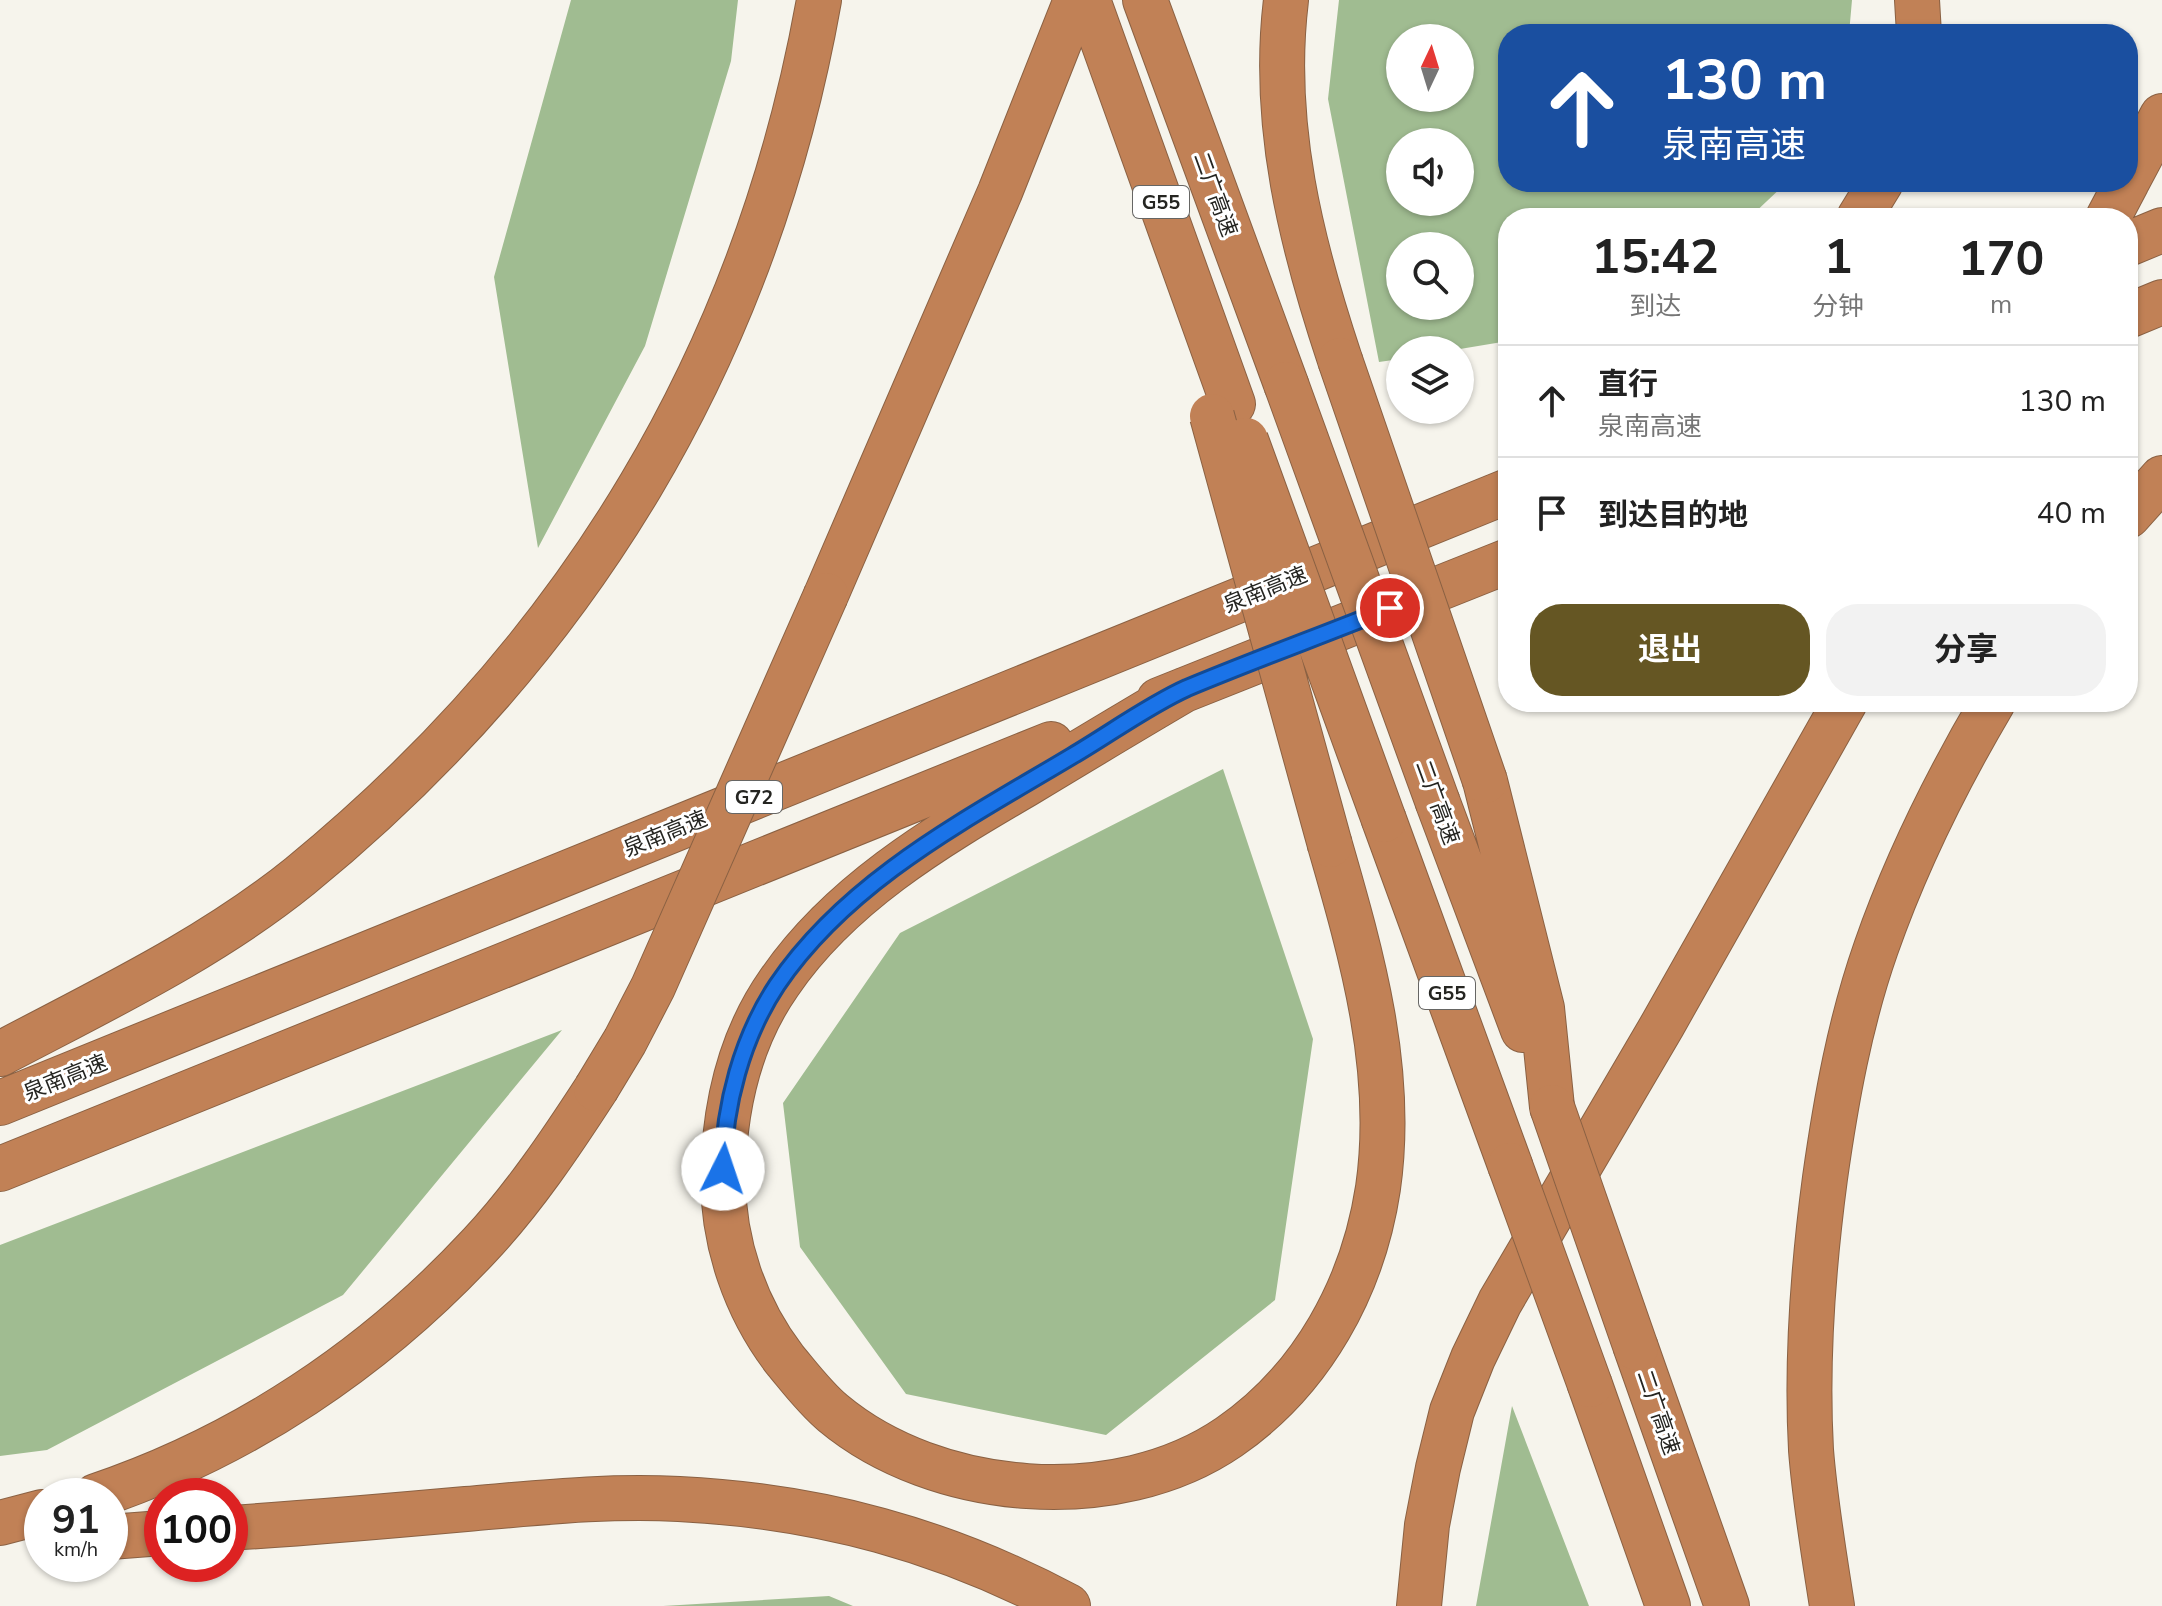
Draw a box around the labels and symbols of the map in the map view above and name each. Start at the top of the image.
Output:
north arrow [1386,24,1474,112]
street label: 二广高速 [1186,148,1244,241]
road number: G55 [1133,186,1189,218]
street label: 泉南高速 [1219,560,1312,620]
pin [1356,574,1424,642]
street label: 二广高速 [1408,756,1466,849]
road number: G72 [726,781,782,813]
street label: 泉南高速 [619,804,712,864]
road number: G55 [1419,977,1475,1009]
street label: 泉南高速 [19,1048,112,1108]
position arrow [681,1127,765,1211]
street label: 二广高速 [1630,1366,1687,1459]
speed limit sign: 100 [144,1478,248,1582]

